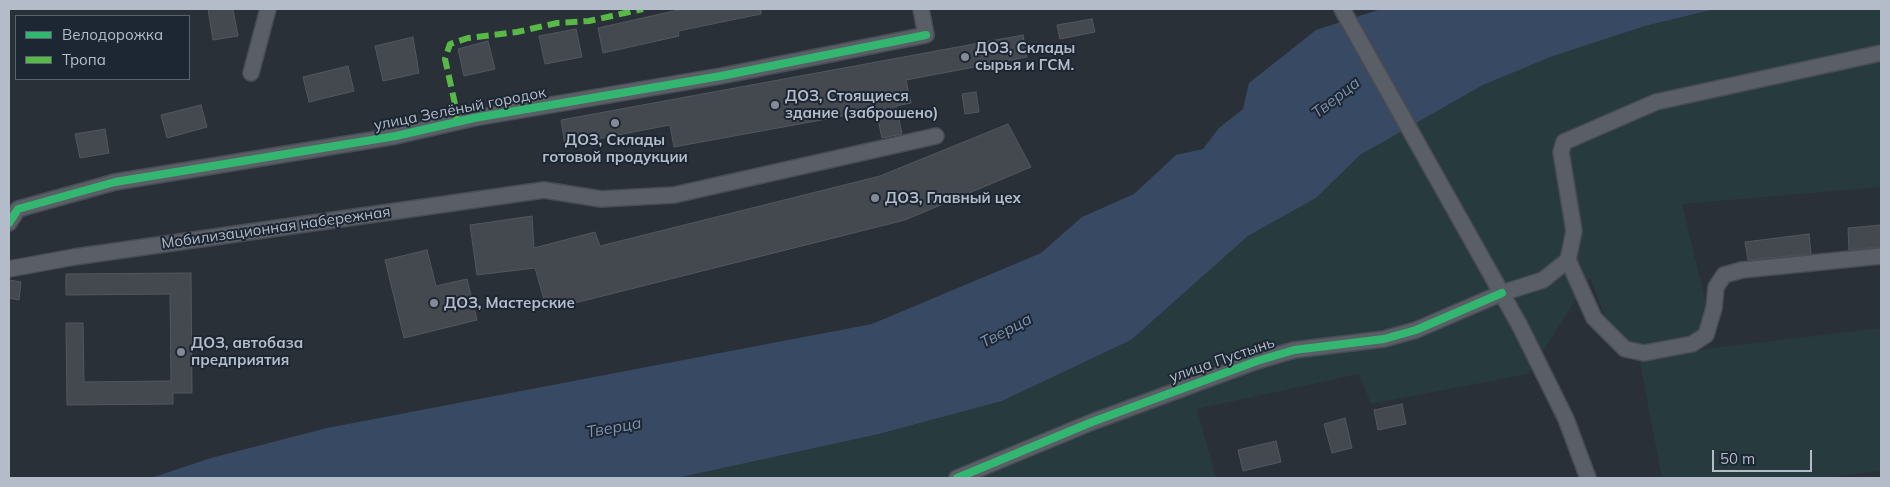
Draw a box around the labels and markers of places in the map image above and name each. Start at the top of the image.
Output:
place label: ДОЗ, Склады сырья и ГСМ. [975,39,1075,74]
marker: ДОЗ, Склады сырья и ГСМ. [959,51,971,63]
place label: ДОЗ, Стоящиеся здание (заброшено) [785,87,938,122]
marker: ДОЗ, Стоящиеся здание (заброшено) [769,99,781,111]
marker: ДОЗ, Склады готовой продукции [609,117,621,129]
place label: ДОЗ, Склады готовой продукции [542,131,688,166]
place label: ДОЗ, Главный цех [885,189,1021,207]
marker: ДОЗ, Главный цех [869,192,881,204]
place label: ДОЗ, Мастерские [444,294,575,312]
marker: ДОЗ, Мастерские [428,297,440,309]
place label: ДОЗ, автобаза предприятия [191,334,303,369]
marker: ДОЗ, автобаза предприятия [175,346,187,358]

